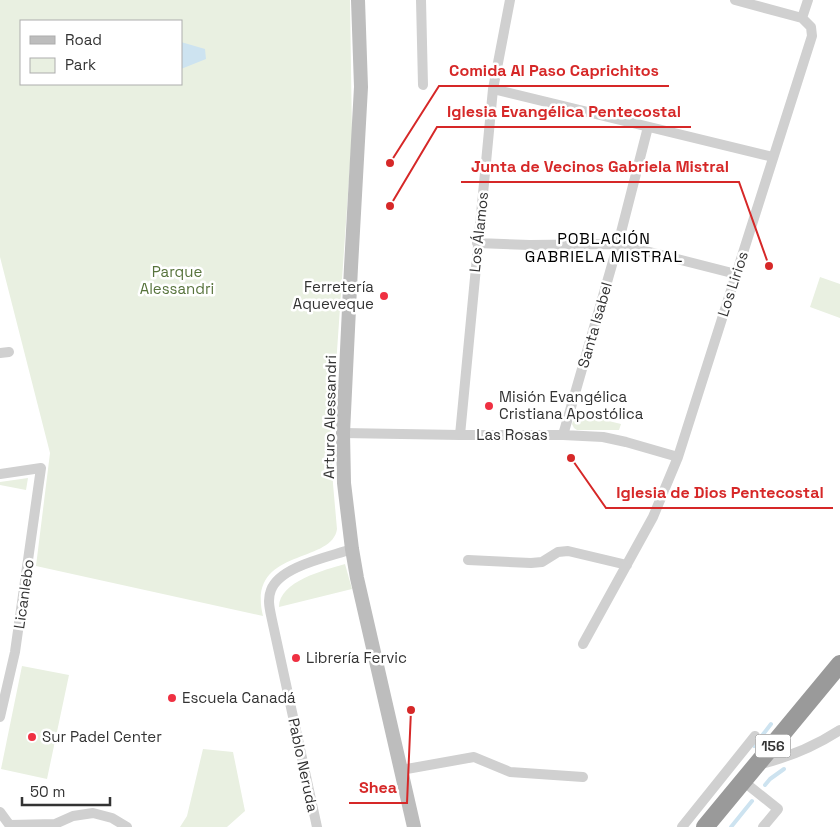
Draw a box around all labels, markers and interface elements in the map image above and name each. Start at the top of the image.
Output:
legend [20,20,182,85]
text: Road [65,30,102,49]
text: Park [65,55,96,74]
callout: Comida Al Paso Caprichitos [439,55,669,86]
text: Comida Al Paso Caprichitos [449,60,659,81]
callout: Iglesia Evangélica Pentecostal [437,96,691,127]
text: Iglesia Evangélica Pentecostal [447,101,681,122]
callout: Junta de Vecinos Gabriela Mistral [461,151,739,182]
text: Junta de Vecinos Gabriela Mistral [471,156,729,177]
street label: Los Álamos [465,191,492,273]
district label: POBLACIÓN GABRIELA MISTRAL [525,228,683,267]
street label: Los Lirios [713,249,752,319]
park label: Parque Alessandri [140,262,214,298]
place label: Ferretería Aqueveque [293,277,374,313]
street label: Santa Isabel [573,280,616,370]
marker: Ferretería Aqueveque [378,290,390,302]
street label: Arturo Alessandri [319,355,340,479]
place label: Misión Evangélica Cristiana Apostólica [499,387,644,423]
marker: Misión Evangélica Cristiana Apostólica [483,400,495,412]
street label: Las Rosas [476,425,548,444]
callout: Iglesia de Dios Pentecostal [606,477,833,508]
text: Iglesia de Dios Pentecostal [616,482,824,503]
street label: Licanlebo [9,558,38,630]
place label: Librería Fervic [306,648,407,667]
marker: Librería Fervic [290,652,302,664]
place label: Escuela Canadá [182,688,296,707]
marker: Escuela Canadá [166,692,178,704]
street label: Pablo Neruda [284,716,323,814]
place label: Sur Padel Center [42,727,162,746]
marker: Sur Padel Center [26,731,38,743]
road number: 156 [756,734,790,758]
callout: Shea [349,772,407,803]
scale bar [22,774,110,806]
text: Shea [359,777,397,798]
text: 50 m [30,782,65,801]

